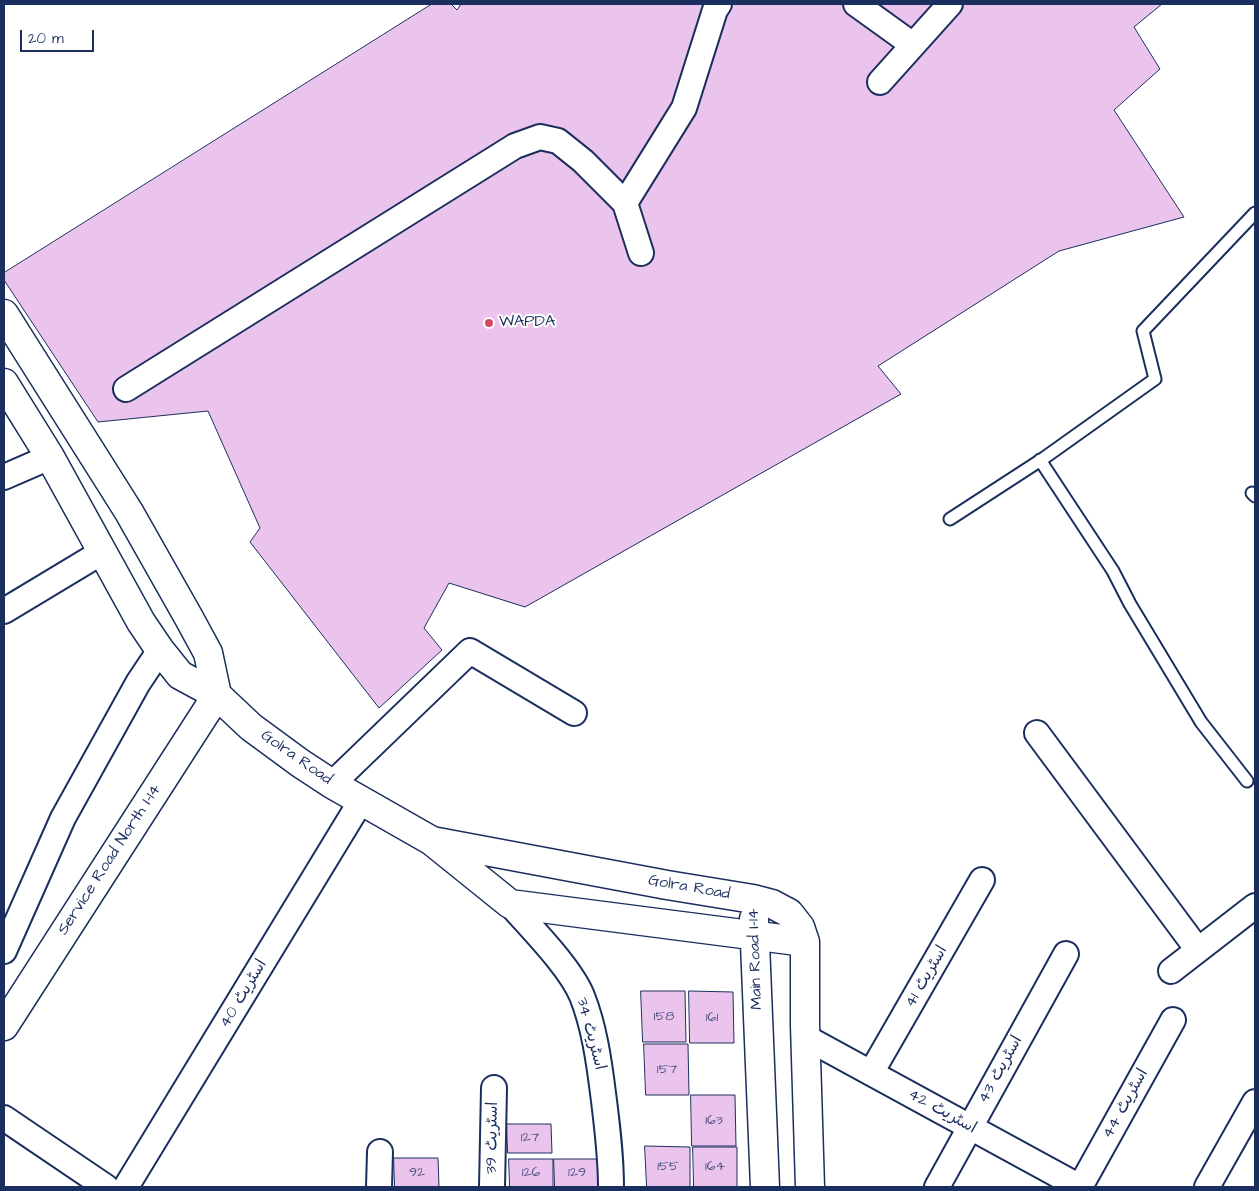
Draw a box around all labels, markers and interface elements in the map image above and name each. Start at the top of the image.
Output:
scale bar [22,20,96,52]
text: 20 m [28,28,64,49]
place label: WAPDA [499,313,555,333]
marker: WAPDA [483,317,495,329]
street label: Golra Road [257,726,335,790]
street label: Service Road North I-14 [54,781,166,939]
street label: Golra Road [647,871,731,905]
street label: Main Road I-14 [745,908,767,1010]
street label: اسٹریٹ 41 [902,943,952,1011]
street label: اسٹریٹ 40 [216,956,272,1032]
street label: اسٹریٹ 34 [571,996,609,1072]
house number: 158 [654,1009,674,1025]
house number: 161 [706,1010,718,1026]
street label: اسٹریٹ 43 [975,1033,1027,1107]
house number: 157 [657,1062,677,1078]
street label: اسٹریٹ 44 [1099,1066,1153,1142]
street label: اسٹریٹ 42 [904,1085,980,1139]
street label: اسٹریٹ 39 [483,1102,503,1174]
house number: 163 [705,1113,723,1129]
house number: 127 [521,1130,539,1146]
house number: 155 [657,1159,679,1175]
house number: 164 [705,1159,725,1175]
house number: 92 [409,1165,425,1181]
house number: 126 [522,1165,540,1181]
house number: 129 [568,1165,586,1181]

